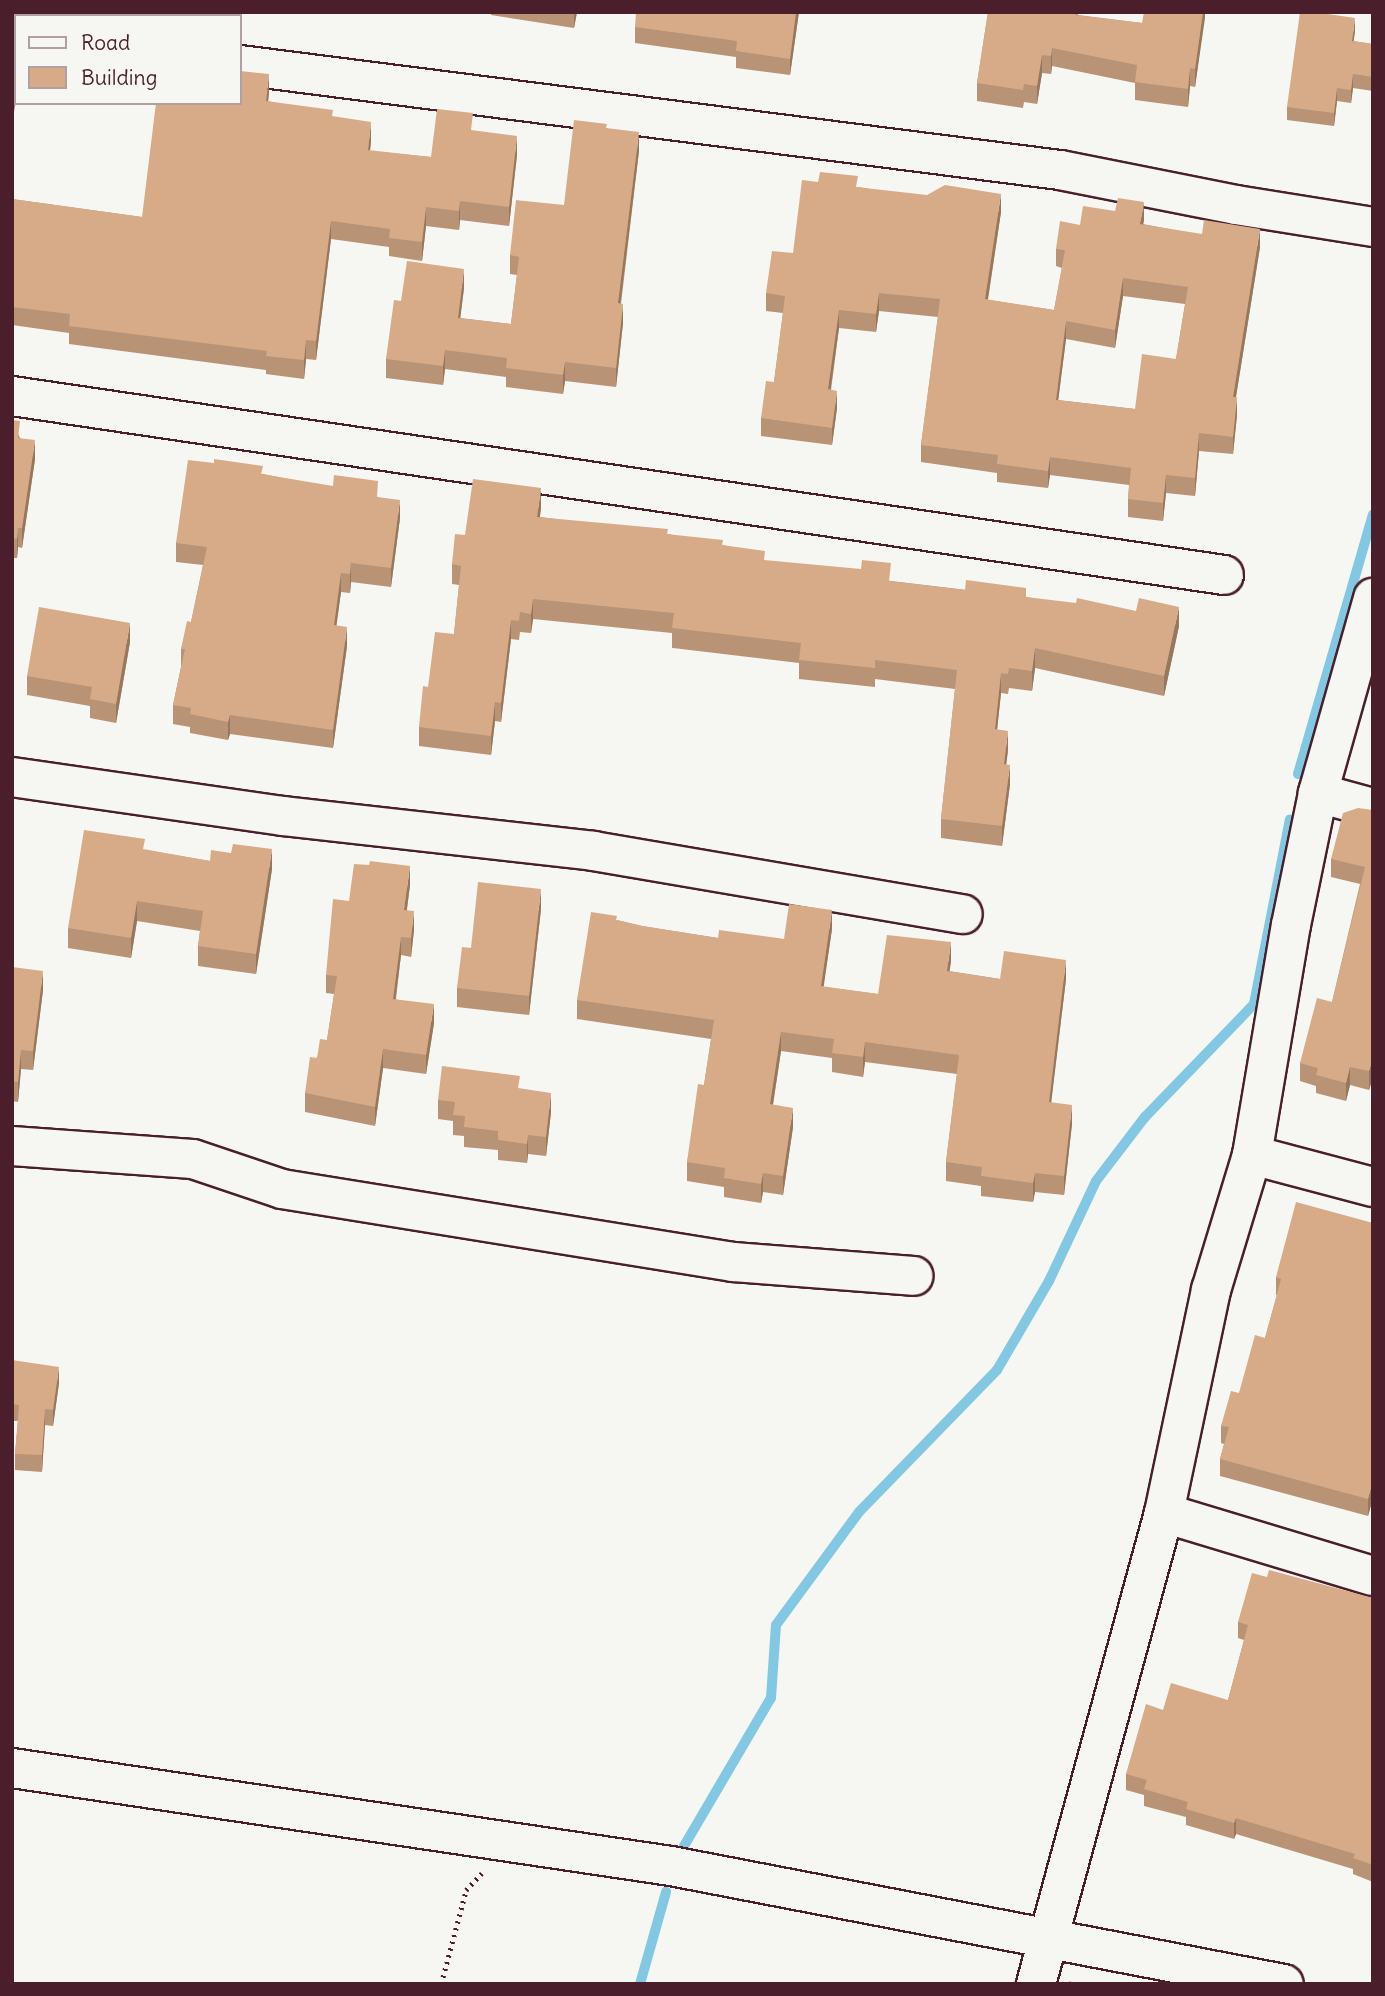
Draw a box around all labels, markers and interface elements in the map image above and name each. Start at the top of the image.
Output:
legend [14,14,242,105]
text: Road [81,29,130,56]
text: Building [81,64,157,91]

